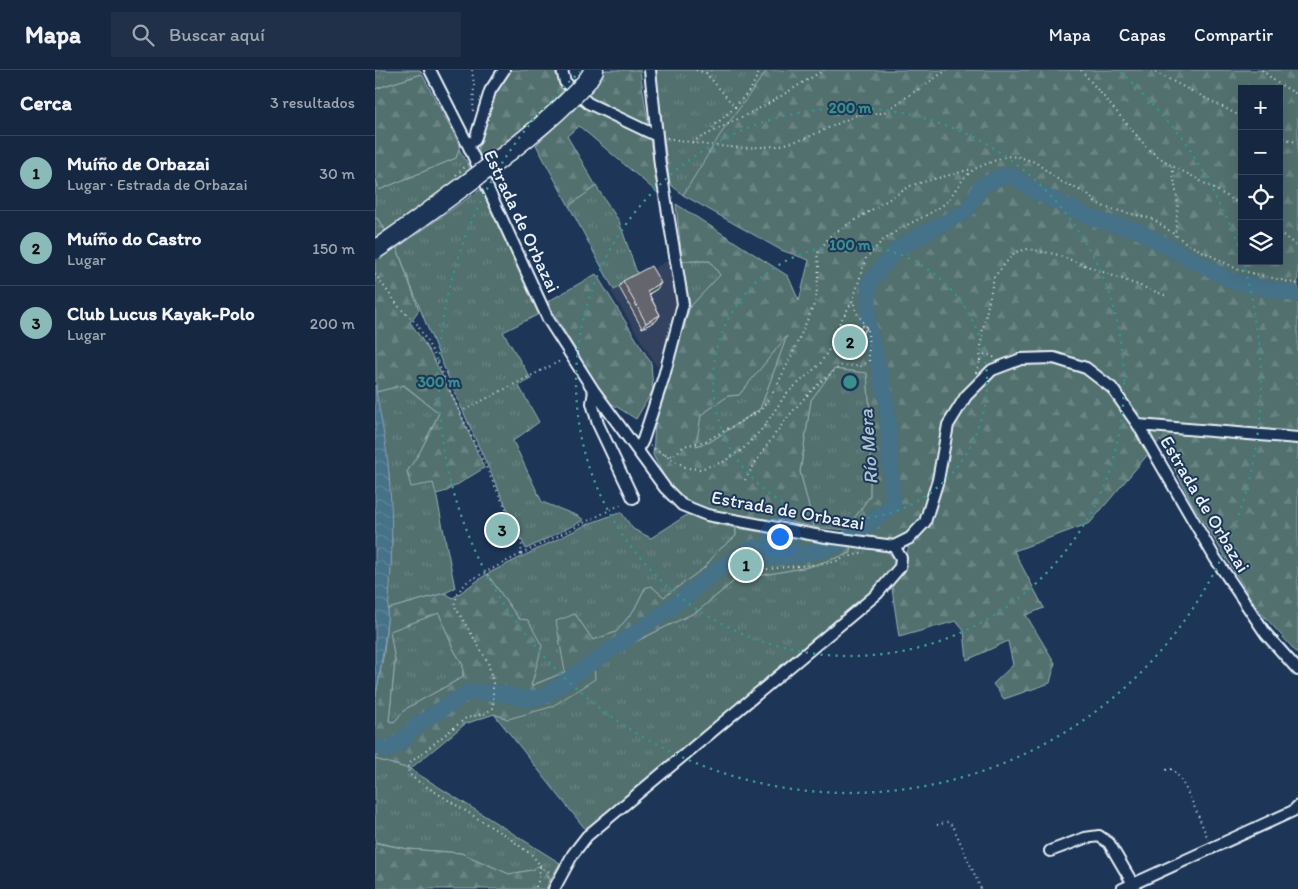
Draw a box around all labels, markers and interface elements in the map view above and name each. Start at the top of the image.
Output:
search box [111,12,461,57]
text: Mapa [25,20,81,49]
icon: search [129,21,157,49]
text: Buscar aquí [169,23,265,46]
text: Mapa [1049,24,1091,46]
text: Capas [1119,24,1166,46]
text: Compartir [1194,24,1273,46]
map controls [1238,85,1283,265]
button: + [1238,85,1283,130]
text: Cerca [20,90,72,115]
text: 3 resultados [270,93,355,112]
text: 200 m [829,99,872,117]
button: − [1238,130,1283,175]
street label: Estrada de Orbazai [479,146,565,296]
text: Muíño de Orbazai [67,152,210,175]
text: 1 [32,164,40,183]
text: 30 m [319,164,355,183]
text: Lugar · Estrada de Orbazai [67,175,248,194]
button: locate [1238,175,1283,220]
button: layers [1238,220,1283,265]
text: Muíño do Castro [67,227,201,250]
text: 100 m [829,236,871,254]
text: 2 [32,239,40,258]
text: 150 m [312,239,355,258]
text: Lugar [67,250,106,269]
text: Club Lucus Kayak-Polo [67,302,255,325]
text: 3 [32,314,40,333]
text: 200 m [310,314,355,333]
pin: 2 [834,323,866,361]
text: Lugar [67,325,106,344]
text: 300 m [418,373,461,391]
centre of rings [841,373,859,391]
water label: Río Mera [853,408,883,486]
street label: Estrada de Orbazai [1155,432,1255,576]
street label: Estrada de Orbazai [710,485,866,535]
pin: 3 [486,511,518,549]
your location [767,524,793,550]
pin: 1 [730,546,762,584]

